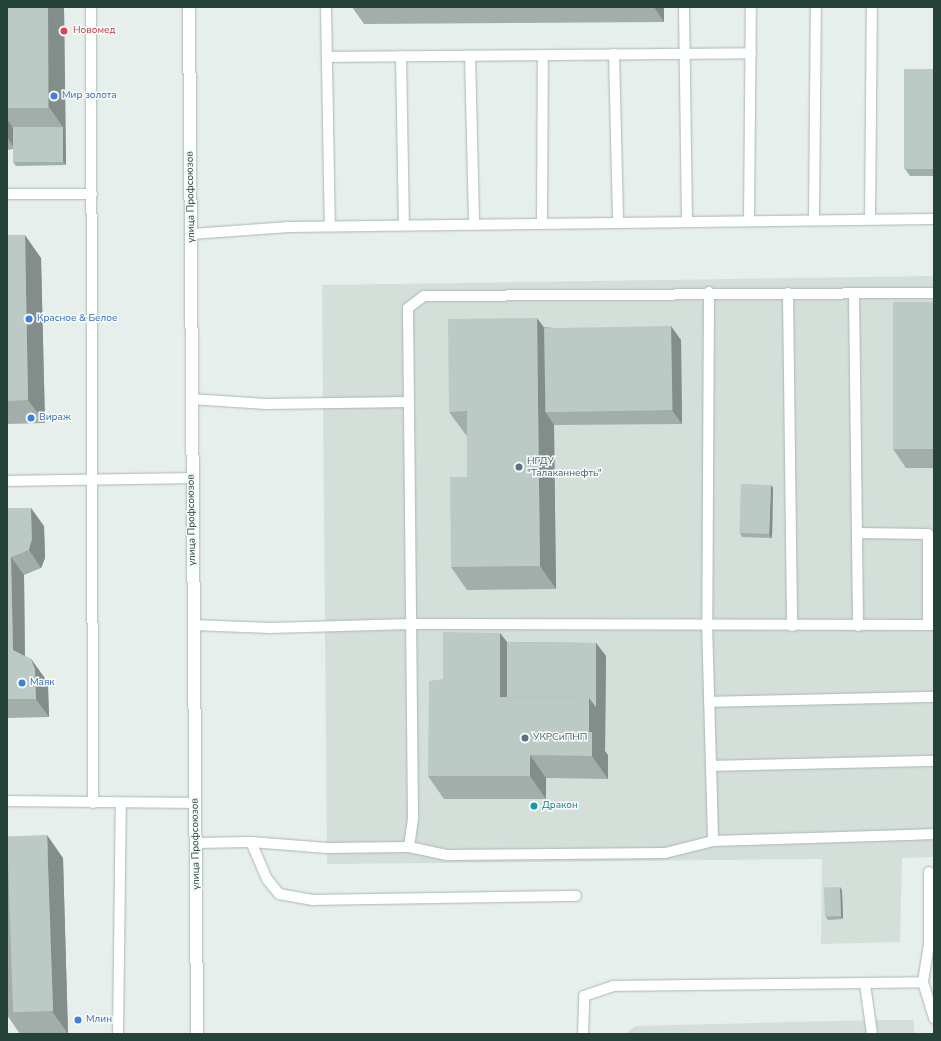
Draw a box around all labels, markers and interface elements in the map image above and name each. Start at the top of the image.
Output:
marker: Новомед [58,25,70,37]
place label: Новомед [73,25,115,37]
place label: Мир золота [62,90,117,102]
marker: Мир золота [49,91,59,101]
street label: улица Профсоюзов [184,151,198,243]
place label: Красное & Белое [37,313,117,325]
marker: Красное & Белое [24,314,34,324]
place label: Вираж [39,412,71,424]
marker: Вираж [26,413,36,423]
place label: НГДУ "Талаканнефть" [527,455,602,478]
marker: НГДУ "Талаканнефть" [514,462,524,472]
street label: улица Профсоюзов [185,474,199,566]
place label: Маяк [30,677,55,689]
marker: Маяк [17,678,27,688]
place label: УКРСиПНП [533,732,587,744]
marker: УКРСиПНП [520,733,530,743]
street label: улица Профсоюзов [189,798,203,890]
place label: Дракон [542,800,578,812]
marker: Дракон [529,801,539,811]
place label: Млин [86,1014,112,1026]
marker: Млин [73,1015,83,1025]

